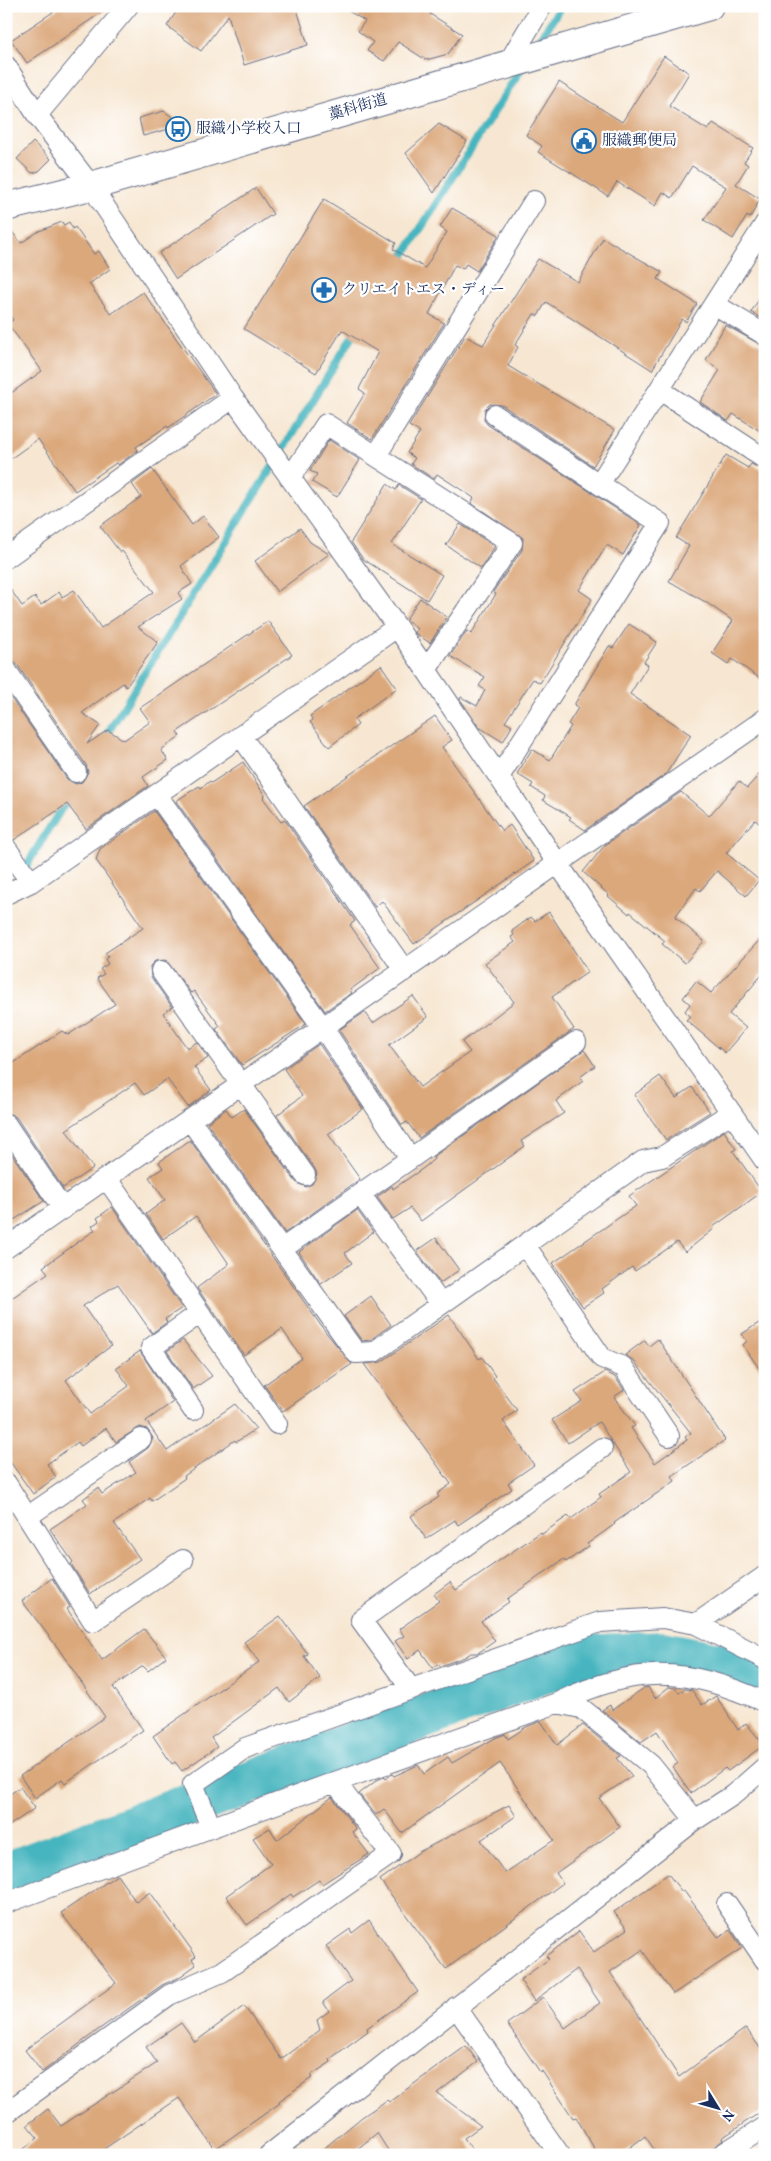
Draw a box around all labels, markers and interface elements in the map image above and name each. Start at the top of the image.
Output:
street label: 藁科街道 [326,90,390,126]
bus stop icon: 服織小学校入口 [165,116,191,142]
place label: 服織小学校入口 [196,119,301,140]
public building icon: 服織郵便局 [571,128,597,154]
place label: 服織郵便局 [602,131,677,152]
pharmacy icon: クリエイトエス・ディー [311,277,337,303]
place label: クリエイトエス・ディー [342,280,505,301]
north arrow [694,2084,744,2134]
text: N [717,2105,738,2125]

